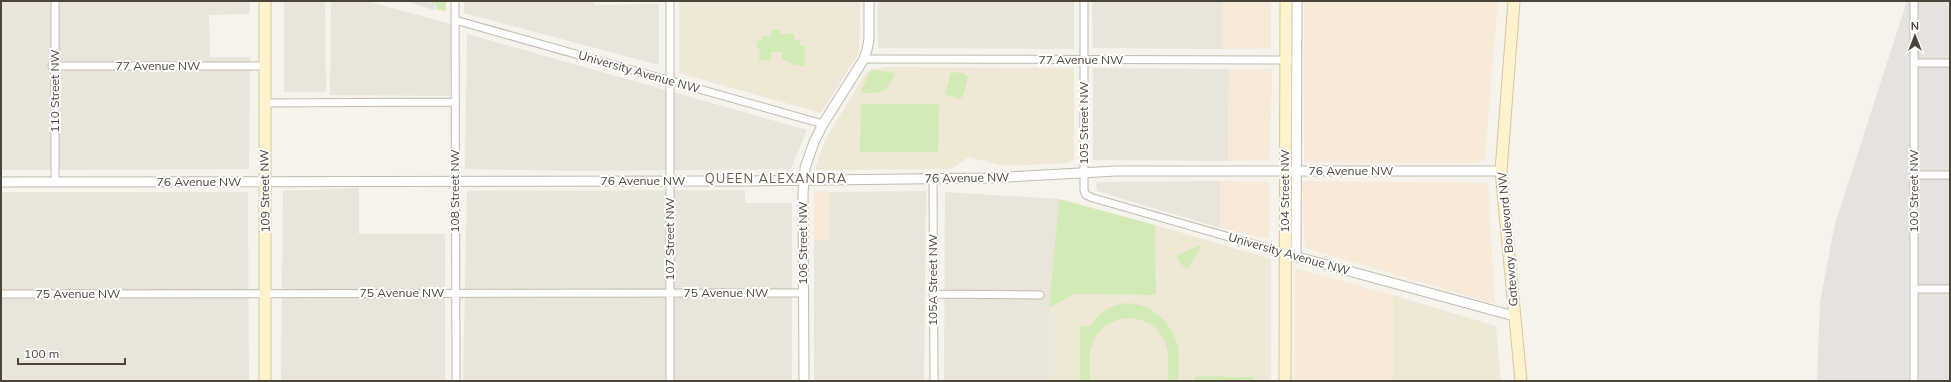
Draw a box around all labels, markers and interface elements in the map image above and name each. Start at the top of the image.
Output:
north arrow [1895,16,1935,56]
text: N [1911,19,1919,33]
street label: University Avenue NW [577,47,702,96]
street label: 110 Street NW [47,49,62,133]
street label: 77 Avenue NW [1039,52,1123,67]
street label: 77 Avenue NW [116,58,200,73]
street label: 105 Street NW [1076,81,1091,165]
street label: 109 Street NW [256,149,273,233]
street label: 108 Street NW [447,149,462,233]
street label: 104 Street NW [1277,149,1292,233]
street label: 100 Street NW [1906,149,1921,233]
street label: 76 Avenue NW [1309,163,1393,178]
street label: 76 Avenue NW [924,169,1010,186]
district label: QUEEN ALEXANDRA [705,170,847,186]
street label: Gateway Boulevard NW [1494,171,1521,307]
street label: 76 Avenue NW [601,173,685,188]
street label: 76 Avenue NW [157,174,241,189]
street label: 107 Street NW [662,197,677,281]
street label: 106 Street NW [795,201,810,285]
street label: University Avenue NW [1227,229,1352,278]
street label: 105A Street NW [925,234,940,326]
street label: 75 Avenue NW [360,285,444,300]
street label: 75 Avenue NW [684,285,768,300]
street label: 75 Avenue NW [36,286,120,301]
scale bar [18,340,125,366]
text: 100 m [24,346,59,361]

